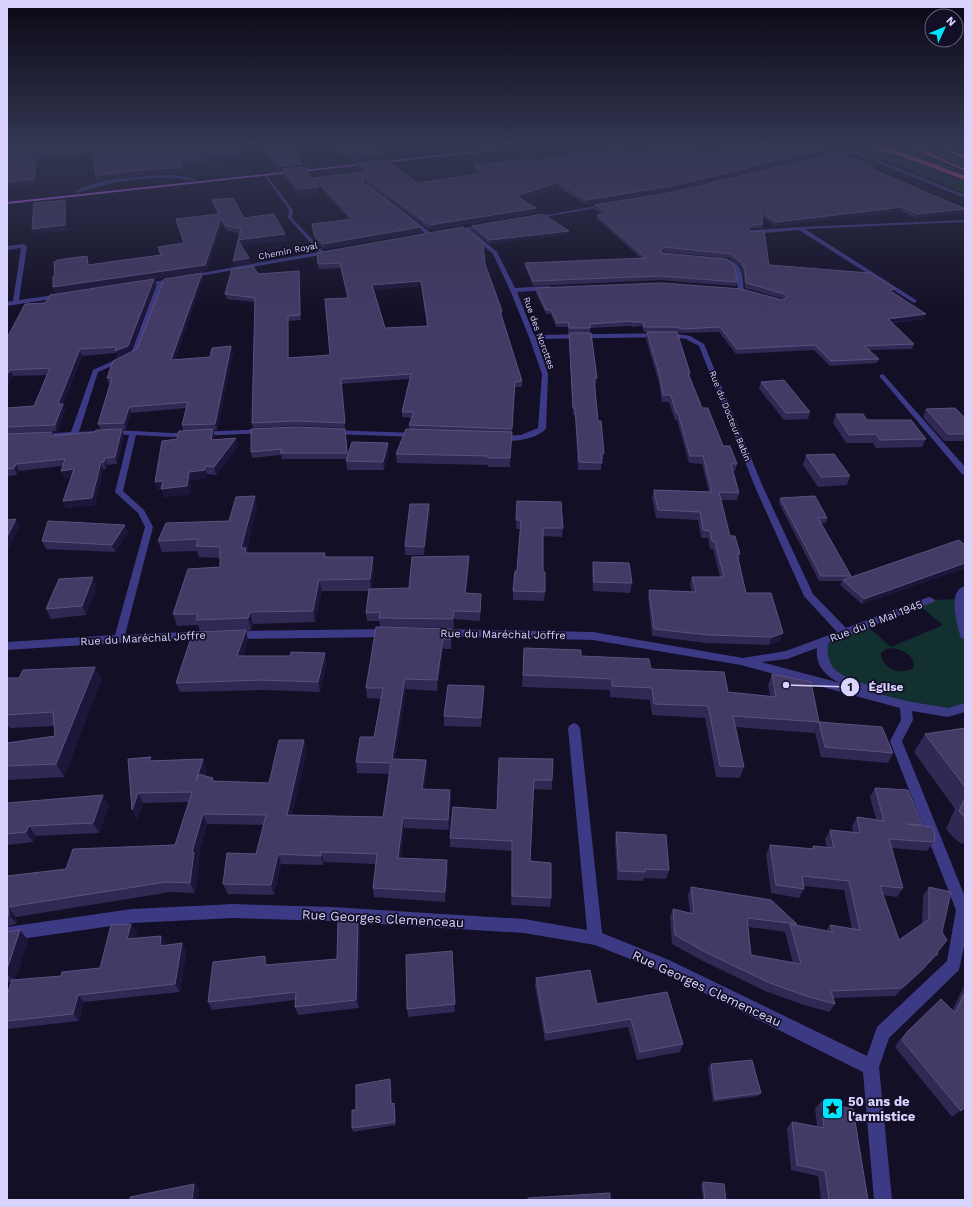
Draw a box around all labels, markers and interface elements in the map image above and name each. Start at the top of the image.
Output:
north arrow [924,8,964,48]
text: N [943,14,958,29]
street label: Chemin Royal [258,240,319,262]
street label: Rue des Norottes [521,296,557,371]
street label: Rue du Docteur Babin [707,369,753,463]
street label: Rue du 8 Mai 1945 [828,598,924,645]
street label: Rue du Maréchal Joffre [440,627,566,642]
street label: Rue du Maréchal Joffre [80,629,206,648]
callout: Église [840,675,911,699]
text: 1 [847,680,853,694]
text: Église [868,680,904,694]
street label: Rue Georges Clemenceau [302,907,464,930]
street label: Rue Georges Clemenceau [630,947,784,1030]
place label: 50 ans de l'armistice [848,1094,916,1124]
place icon: 50 ans de l'armistice [820,1095,846,1121]

